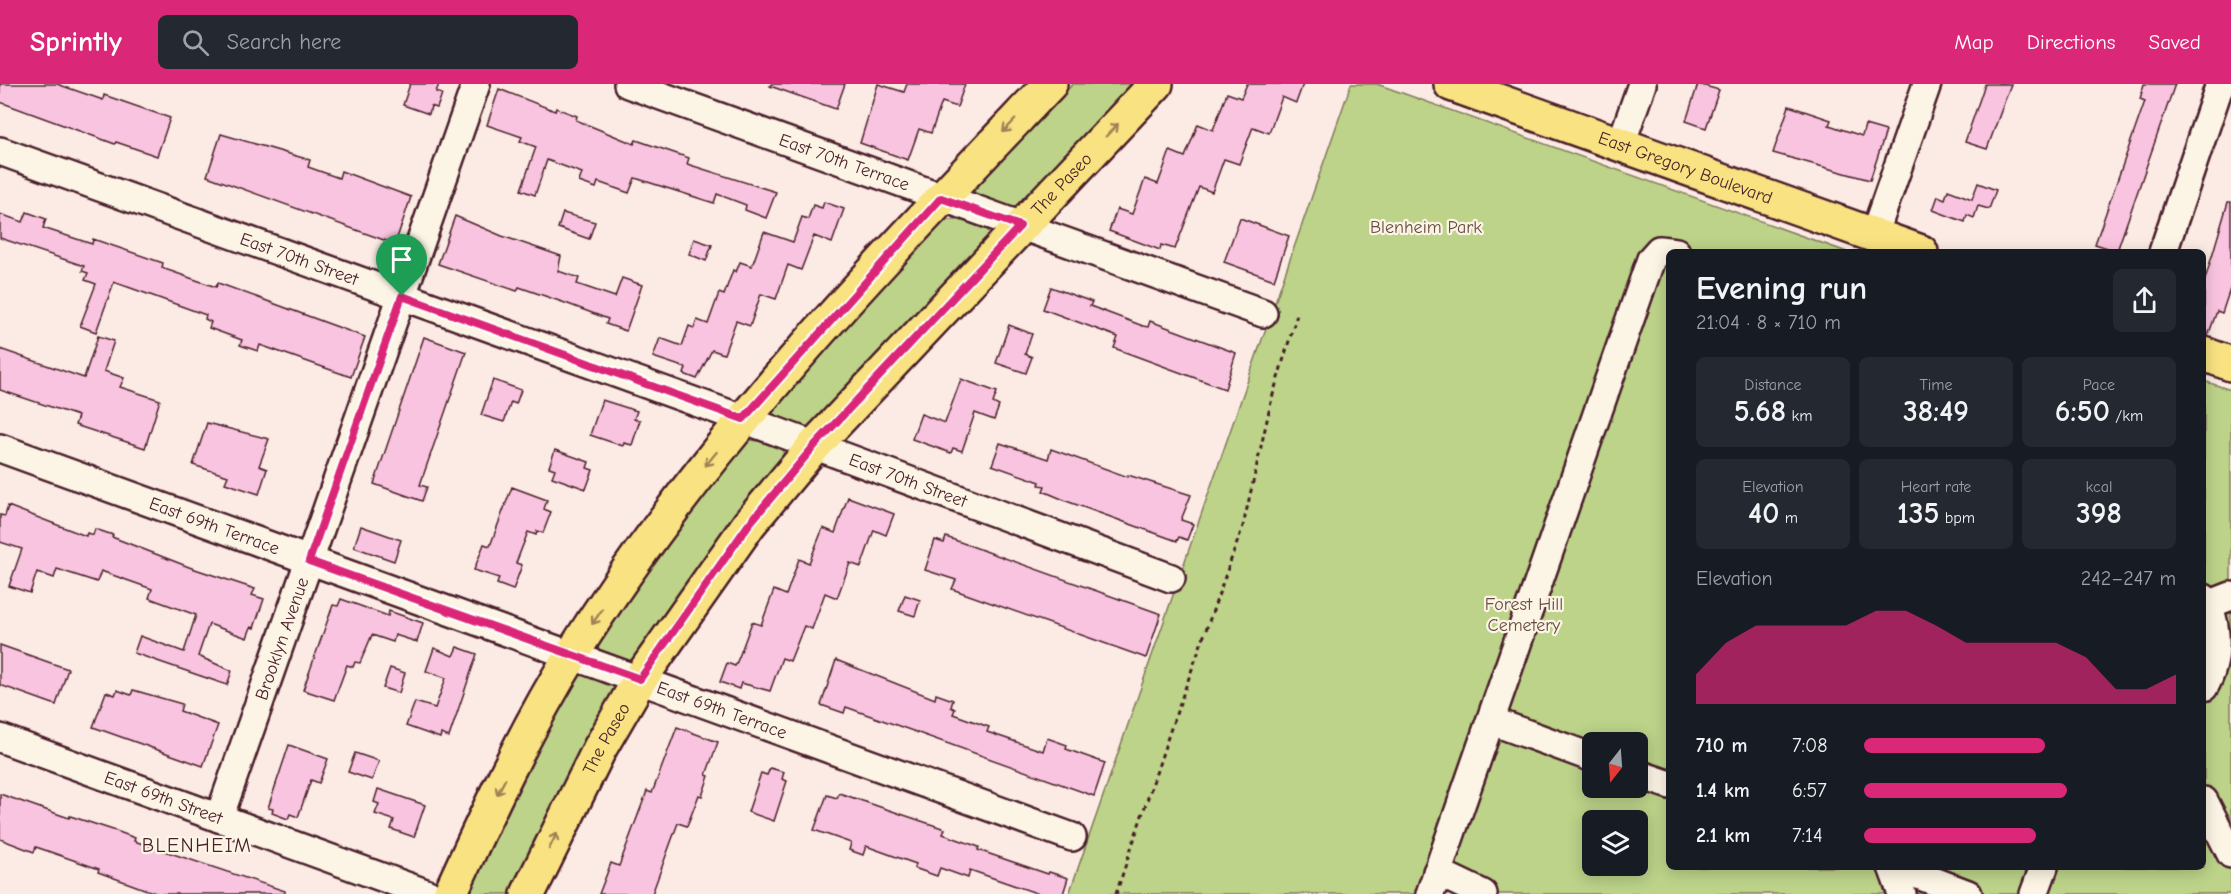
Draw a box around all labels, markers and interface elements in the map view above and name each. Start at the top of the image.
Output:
search box [158,15,578,69]
text: Sprintly [30,26,122,58]
icon: search [179,26,212,59]
text: Search here [227,29,341,55]
text: Map [1954,30,1994,54]
text: Directions [2027,30,2116,54]
text: Saved [2149,30,2201,54]
one-way arrow [1002,119,1017,134]
one-way arrow [1105,123,1119,138]
street label: East Gregory Boulevard [1595,128,1775,209]
street label: East 70th Terrace [776,129,912,196]
street label: The Paseo [1027,149,1097,220]
park label: Blenheim Park [1370,217,1482,238]
street label: East 70th Street [237,228,362,291]
pin [376,234,427,296]
icon: arrive [385,243,418,276]
text: Evening run [1696,269,1867,307]
button: share [2113,269,2176,332]
text: 21:04 · 8 × 710 m [1696,311,1841,334]
text: Distance [1744,376,1802,394]
text: Time [1919,376,1953,394]
text: Pace [2083,376,2115,394]
text: 5.68 [1734,394,1786,429]
text: 38:49 [1903,394,1969,429]
text: 6:50 [2055,394,2110,429]
text: km [1786,407,1812,425]
text: /km [2110,407,2143,425]
street label: East 70th Street [846,449,971,513]
one-way arrow [705,451,718,467]
text: Elevation [1742,478,1804,496]
text: Heart rate [1901,478,1971,496]
text: kcal [2086,478,2112,496]
street label: East 69th Terrace [146,493,282,559]
text: 40 [1748,496,1779,531]
text: 135 [1897,496,1939,531]
text: 398 [2076,496,2122,531]
text: m [1779,509,1798,527]
text: bpm [1939,509,1975,527]
text: Elevation [1696,567,1773,590]
text: 242–247 m [2081,567,2176,590]
street label: Brooklyn Avenue [251,575,313,703]
park label: Forest Hill Cemetery [1485,594,1563,636]
one-way arrow [591,608,603,625]
street label: East 69th Terrace [654,677,790,744]
street label: The Paseo [579,699,635,778]
north arrow [1582,732,1648,798]
map controls [1582,732,1648,876]
text: 710 m [1696,734,1747,757]
text: 7:08 [1792,734,1828,757]
street label: East 69th Street [101,767,226,829]
one-way arrow [495,777,506,795]
text: 1.4 km [1696,779,1750,802]
text: 6:57 [1792,779,1827,802]
button: layers [1582,810,1648,876]
text: 2.1 km [1696,824,1750,847]
text: 7:14 [1792,824,1823,847]
one-way arrow [547,832,559,850]
district label: BLENHEIM [142,834,252,857]

